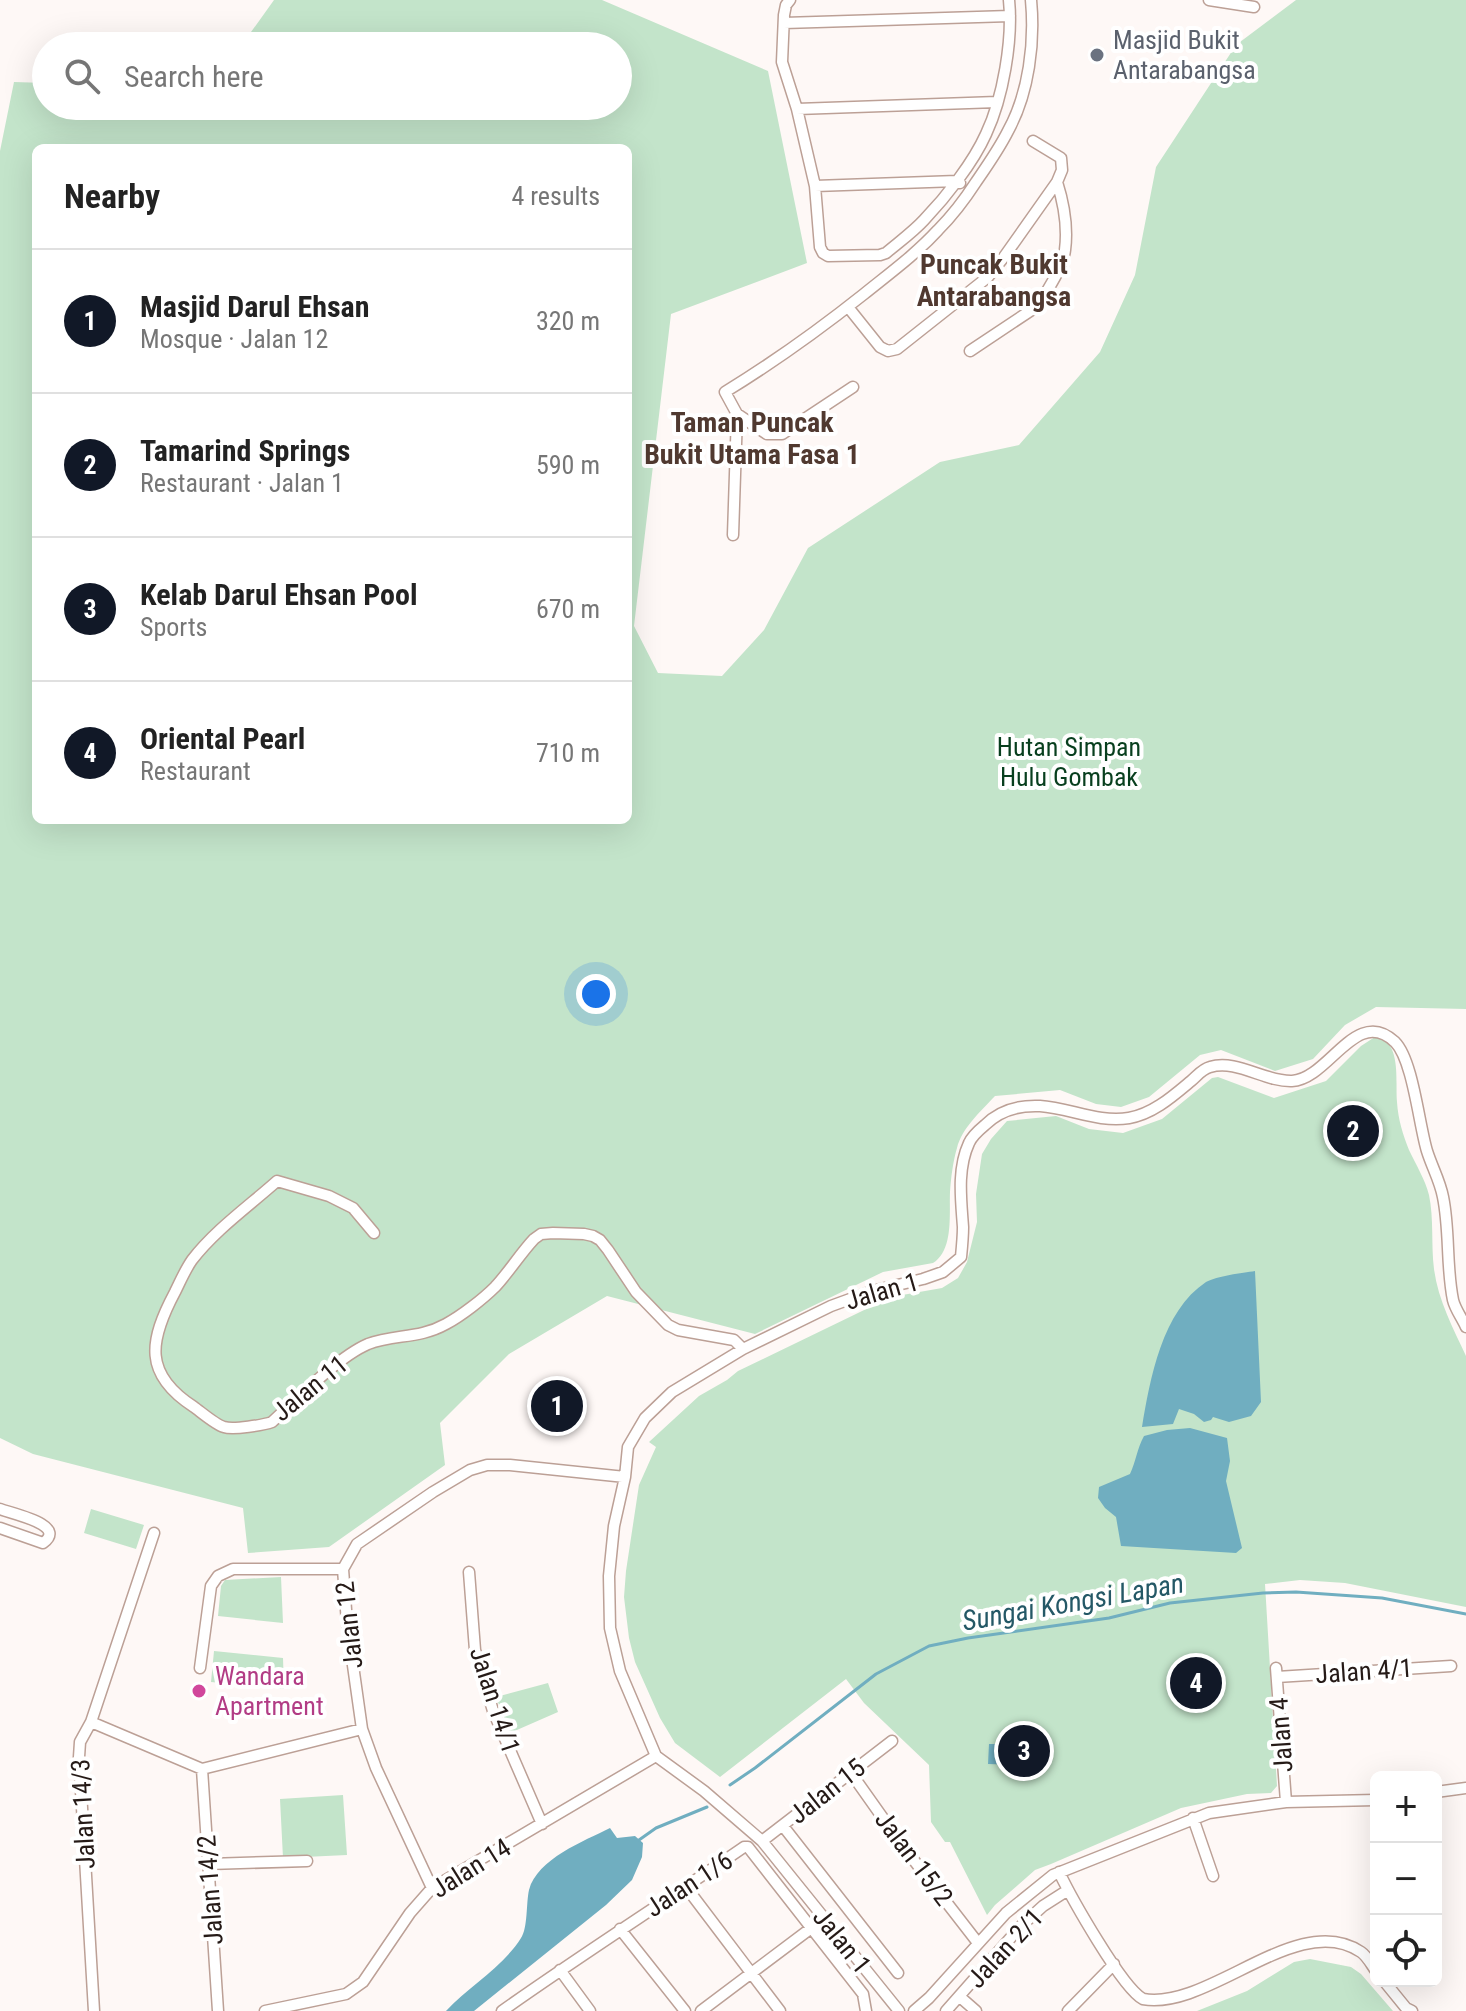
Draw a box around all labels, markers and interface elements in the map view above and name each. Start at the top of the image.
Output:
place label: Masjid Bukit Antarabangsa [1113,25,1256,85]
search box [32,32,632,120]
marker: Masjid Bukit Antarabangsa [1088,46,1106,64]
icon: search [60,54,104,98]
text: Search here [124,59,264,94]
text: Nearby [64,176,160,216]
text: 4 results [511,181,600,211]
district label: Puncak Bukit Antarabangsa [917,248,1071,313]
text: Masjid Darul Ehsan [140,289,369,324]
text: 1 [83,306,97,336]
text: 320 m [536,306,600,336]
text: Mosque · Jalan 12 [140,324,328,354]
district label: Taman Puncak Bukit Utama Fasa 1 [644,406,860,471]
text: Tamarind Springs [140,433,350,468]
text: 2 [83,450,97,480]
text: 590 m [536,450,600,480]
text: Restaurant · Jalan 1 [140,468,344,498]
text: Kelab Darul Ehsan Pool [140,577,417,612]
text: 3 [83,594,97,624]
text: 670 m [536,594,600,624]
text: Sports [140,612,207,642]
text: Oriental Pearl [140,721,305,756]
park label: Hutan Simpan Hulu Gombak [997,732,1141,792]
text: 4 [83,738,97,768]
text: 710 m [536,738,600,768]
text: Restaurant [140,756,251,786]
your location [576,974,616,1014]
pin: 2 [1327,1101,1379,1161]
street label: Jalan 1 [842,1266,922,1316]
street label: Jalan 11 [266,1349,354,1427]
pin: 1 [531,1376,583,1436]
water label: Sungai Kongsi Lapan [960,1566,1186,1638]
street label: Jalan 12 [329,1580,369,1670]
street label: Jalan 14/1 [464,1643,526,1757]
pin: 4 [1170,1653,1222,1713]
street label: Jalan 4/1 [1314,1653,1414,1689]
place label: Wandara Apartment [215,1661,324,1721]
marker: Wandara Apartment [190,1682,208,1700]
street label: Jalan 4 [1263,1696,1299,1773]
pin: 3 [998,1721,1050,1781]
street label: Jalan 15 [783,1752,871,1830]
street label: Jalan 14/3 [65,1758,101,1870]
map controls [1370,1771,1442,1987]
button: + [1370,1771,1442,1843]
street label: Jalan 15/2 [869,1805,959,1911]
street label: Jalan 14 [426,1832,516,1904]
street label: Jalan 14/2 [191,1834,229,1946]
button: − [1370,1843,1442,1915]
street label: Jalan 1/6 [640,1845,738,1923]
street label: Jalan 1 [807,1902,877,1980]
street label: Jalan 2/1 [961,1902,1049,1994]
button: locate [1370,1915,1442,1987]

